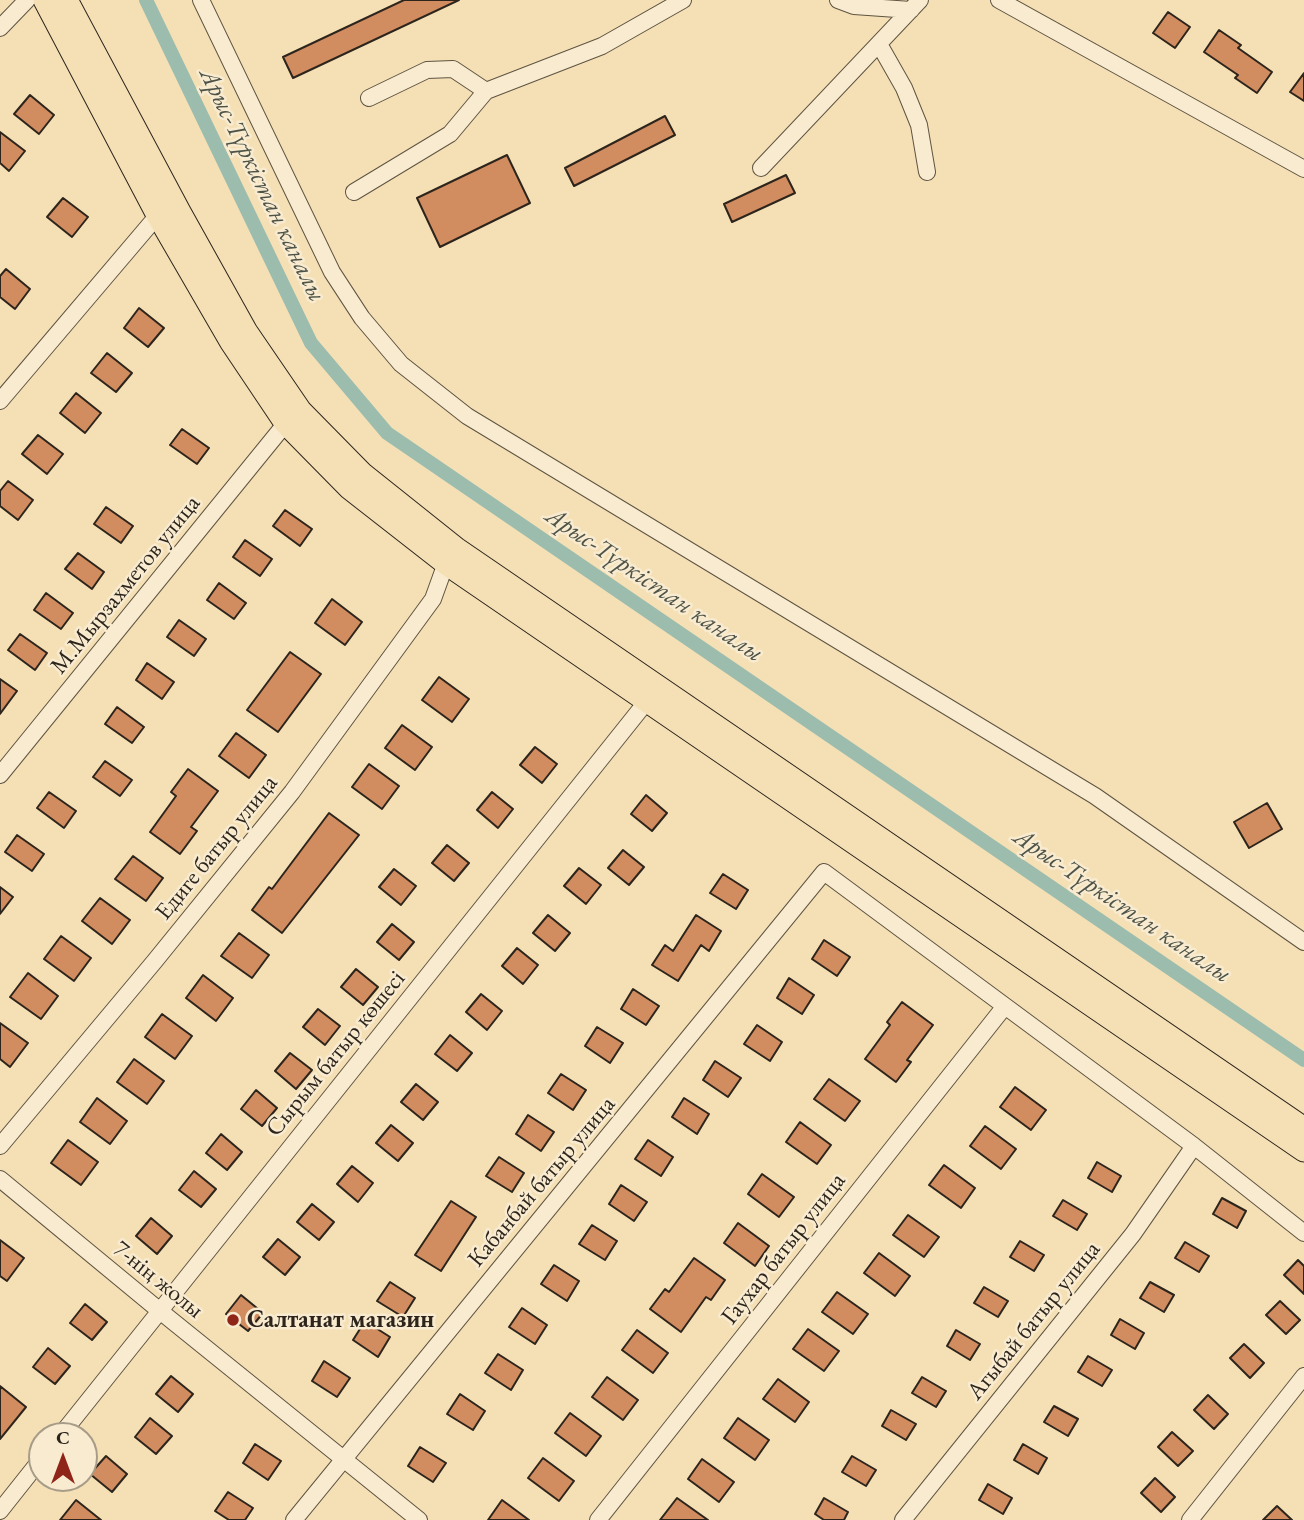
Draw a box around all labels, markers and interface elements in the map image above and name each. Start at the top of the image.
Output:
water label: Арыс-Түркістан каналы [192,63,332,307]
street label: М.Мырзахметов улица [45,490,207,680]
water label: Арыс-Түркістан каналы [539,501,769,669]
street label: Едиге батыр улица [150,770,284,926]
water label: Арыс-Түркістан каналы [1007,822,1237,990]
street label: Сырым батыр көшесі [260,965,412,1143]
street label: Кабанбай батыр улица [462,1091,622,1273]
street label: Гаухар батыр улица [716,1167,852,1331]
street label: 7-нің жолы [107,1235,209,1325]
street label: Агыбай батыр улица [961,1236,1107,1406]
place label: Салтанат магазин [247,1306,434,1334]
marker: Салтанат магазин [225,1312,241,1328]
north arrow [28,1422,98,1492]
text: С [56,1425,70,1450]

